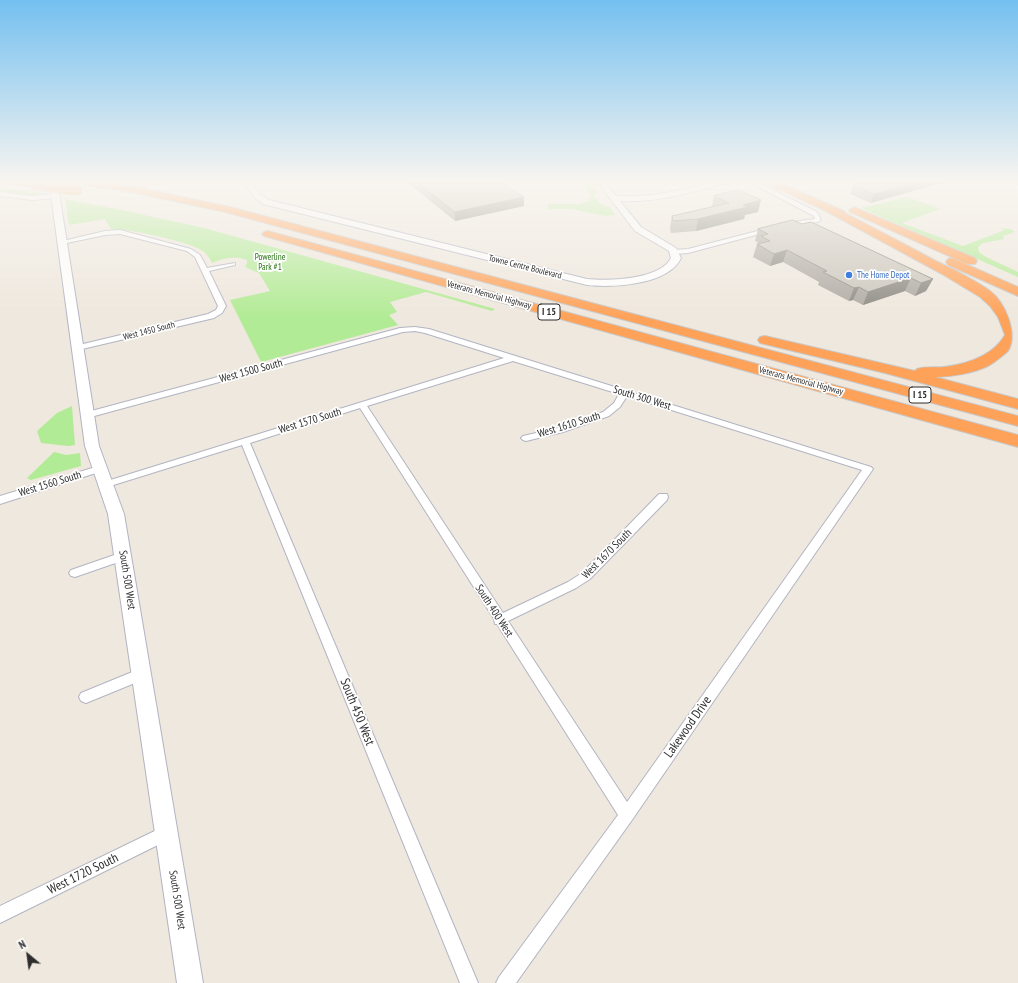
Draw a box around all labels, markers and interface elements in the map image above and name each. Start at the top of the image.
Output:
park label: Powerline Park #1 [255,252,285,273]
street label: Towne Centre Boulevard [487,253,563,281]
marker: The Home Depot [844,270,854,280]
place label: The Home Depot [857,270,910,280]
street label: Veterans Memorial Highway [446,279,532,311]
road number: I 15 [538,304,560,320]
street label: West 1450 South [122,319,176,343]
street label: West 1500 South [218,356,284,386]
street label: Veterans Memorial Highway [758,365,844,397]
street label: South 300 West [611,383,673,413]
road number: I 15 [909,387,931,403]
street label: West 1570 South [277,405,343,437]
street label: West 1610 South [536,409,602,441]
street label: West 1560 South [17,468,83,500]
street label: West 1670 South [579,526,635,582]
street label: South 500 West [116,549,138,611]
street label: South 400 West [472,582,516,640]
street label: South 450 West [337,676,377,748]
street label: Lakewood Drive [661,693,715,761]
street label: West 1720 South [45,850,121,898]
street label: South 500 West [166,869,188,931]
north arrow [8,935,48,975]
text: N [16,937,28,952]

